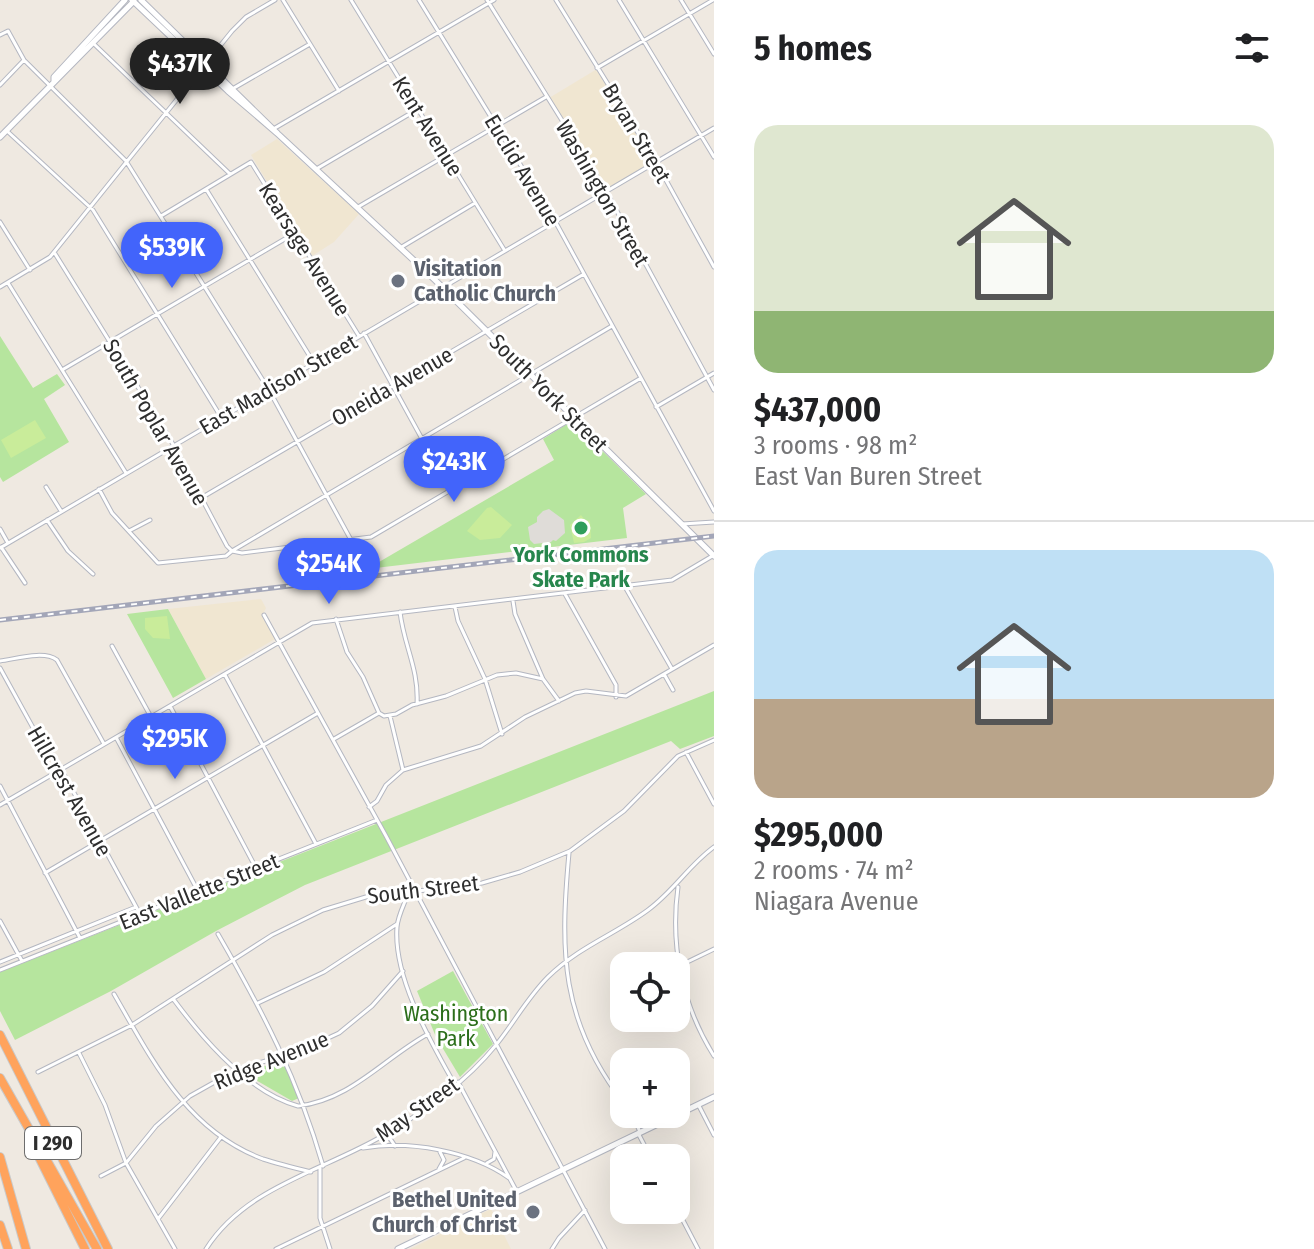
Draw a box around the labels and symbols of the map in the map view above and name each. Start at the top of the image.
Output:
pin: $437K [124,38,236,106]
street label: Kent Avenue [386,72,469,181]
street label: Bryan Street [596,79,677,188]
street label: Euclid Avenue [479,110,566,231]
street label: Washington Street [550,115,656,272]
street label: Kearsage Avenue [253,178,356,321]
pin: $539K [116,222,228,290]
place label: Visitation Catholic Church [413,255,556,307]
marker: Visitation Catholic Church [389,272,407,290]
street label: East Madison Street [194,328,363,441]
street label: South York Street [484,329,614,459]
street label: South Poplar Avenue [97,334,214,510]
street label: Oneida Avenue [327,341,458,432]
pin: $243K [398,436,510,504]
marker: York Commons Skate Park [572,519,590,537]
pin: $254K [273,538,385,606]
place label: York Commons Skate Park [512,541,649,593]
pin: $295K [119,713,231,781]
street label: Hillcrest Avenue [21,721,118,861]
street label: East Vallette Street [115,847,284,936]
street label: South Street [366,869,481,910]
park label: Washington Park [404,1000,508,1052]
street label: Ridge Avenue [210,1025,333,1096]
street label: May Street [371,1071,465,1148]
road number: I 290 [25,1127,81,1159]
place label: Bethel United Church of Christ [372,1186,517,1238]
marker: Bethel United Church of Christ [524,1203,542,1221]

